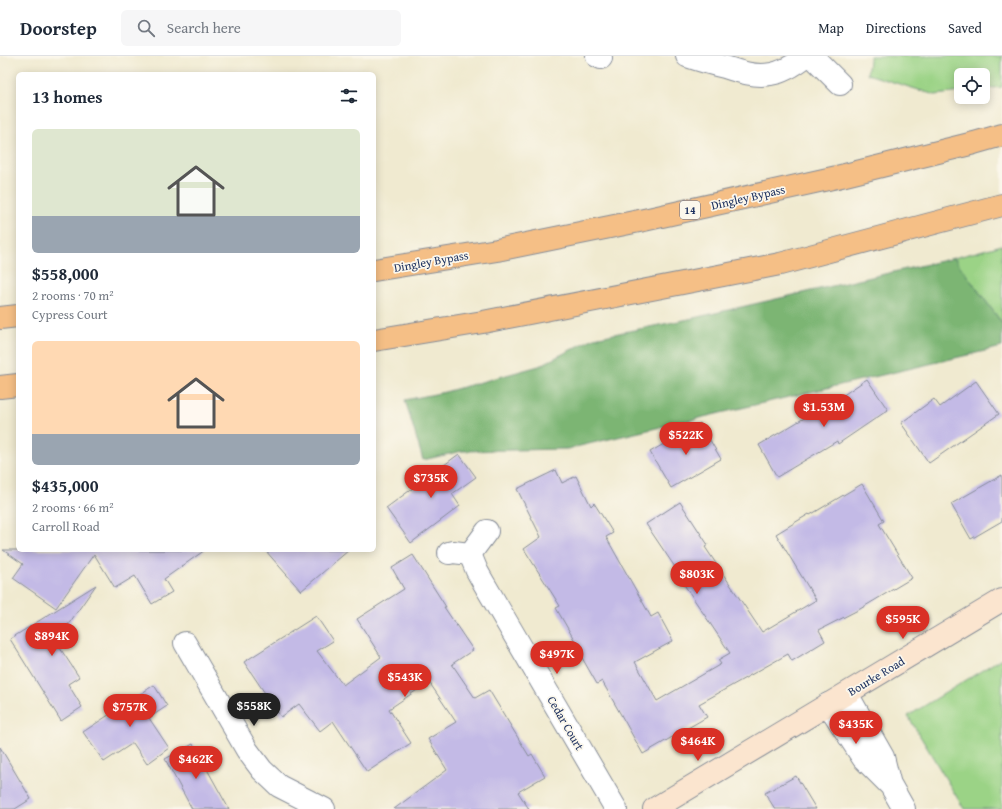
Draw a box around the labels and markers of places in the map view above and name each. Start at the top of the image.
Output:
pin: $1.53M [791,394,857,428]
pin: $522K [658,422,714,456]
pin: $735K [403,465,459,499]
pin: $803K [669,561,725,595]
pin: $595K [875,606,931,640]
pin: $894K [24,623,80,657]
pin: $497K [529,641,585,675]
pin: $543K [377,664,433,698]
pin: $558K [226,693,282,727]
pin: $757K [102,694,158,728]
pin: $435K [828,711,884,745]
pin: $464K [670,728,726,762]
pin: $462K [168,746,224,780]

